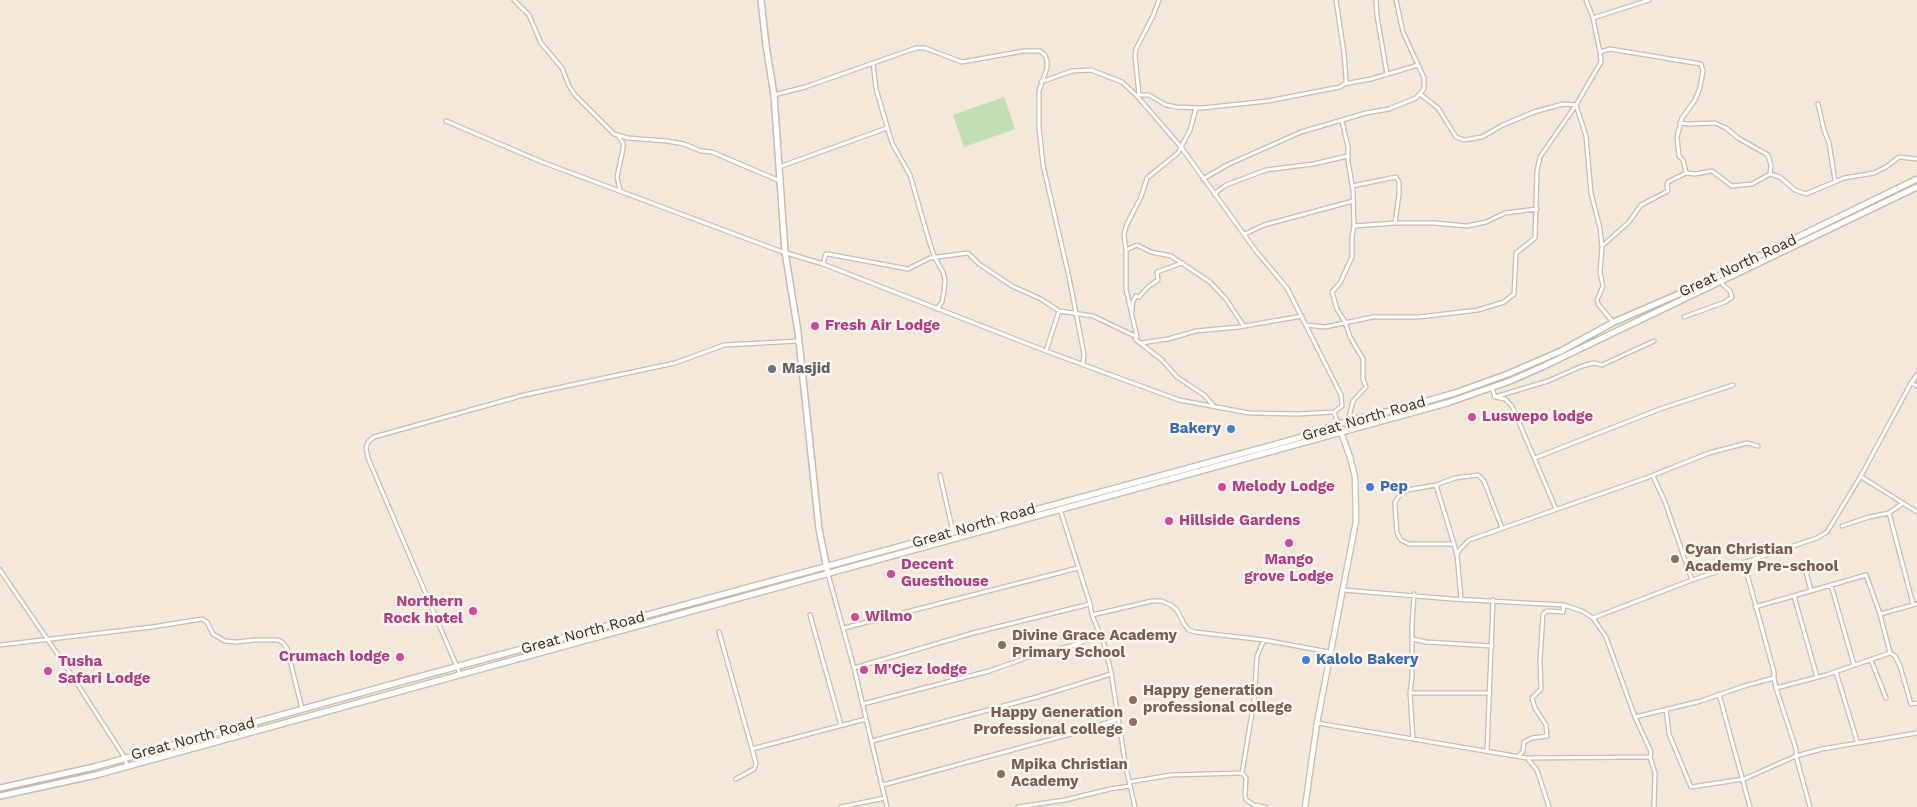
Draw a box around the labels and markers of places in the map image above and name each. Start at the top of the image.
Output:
place label: Fresh Air Lodge [825,317,940,335]
marker: Fresh Air Lodge [809,320,821,332]
place label: Masjid [782,360,830,378]
marker: Masjid [766,363,778,375]
place label: Luswepo lodge [1482,408,1593,426]
marker: Luswepo lodge [1466,411,1478,423]
place label: Bakery [1170,420,1221,438]
marker: Bakery [1225,423,1237,435]
place label: Melody Lodge [1232,478,1335,496]
place label: Pep [1380,478,1408,496]
marker: Melody Lodge [1216,481,1228,493]
marker: Pep [1364,481,1376,493]
place label: Hillside Gardens [1179,512,1300,530]
marker: Hillside Gardens [1163,515,1175,527]
marker: Mango grove Lodge [1283,537,1295,549]
place label: Cyan Christian Academy Pre-school [1685,541,1838,576]
place label: Mango grove Lodge [1244,551,1334,586]
marker: Cyan Christian Academy Pre-school [1669,553,1681,565]
place label: Decent Guesthouse [901,556,989,591]
marker: Decent Guesthouse [885,568,897,580]
place label: Northern Rock hotel [383,593,463,628]
marker: Northern Rock hotel [467,605,479,617]
place label: Wilmo [865,608,912,626]
marker: Wilmo [849,611,861,623]
place label: Divine Grace Academy Primary School [1012,627,1177,662]
marker: Divine Grace Academy Primary School [996,639,1008,651]
place label: Crumach lodge [279,648,390,666]
marker: Crumach lodge [394,651,406,663]
place label: Kalolo Bakery [1316,651,1419,669]
place label: Tusha Safari Lodge [58,653,151,688]
marker: Kalolo Bakery [1300,654,1312,666]
place label: M'Cjez lodge [874,661,967,679]
marker: M'Cjez lodge [858,664,870,676]
marker: Tusha Safari Lodge [42,665,54,677]
place label: Happy generation professional college [1143,682,1292,717]
marker: Happy generation professional college [1127,694,1139,706]
place label: Happy Generation Professional college [973,704,1123,739]
marker: Happy Generation Professional college [1127,716,1139,728]
place label: Mpika Christian Academy [1011,756,1128,791]
marker: Mpika Christian Academy [995,768,1007,780]

